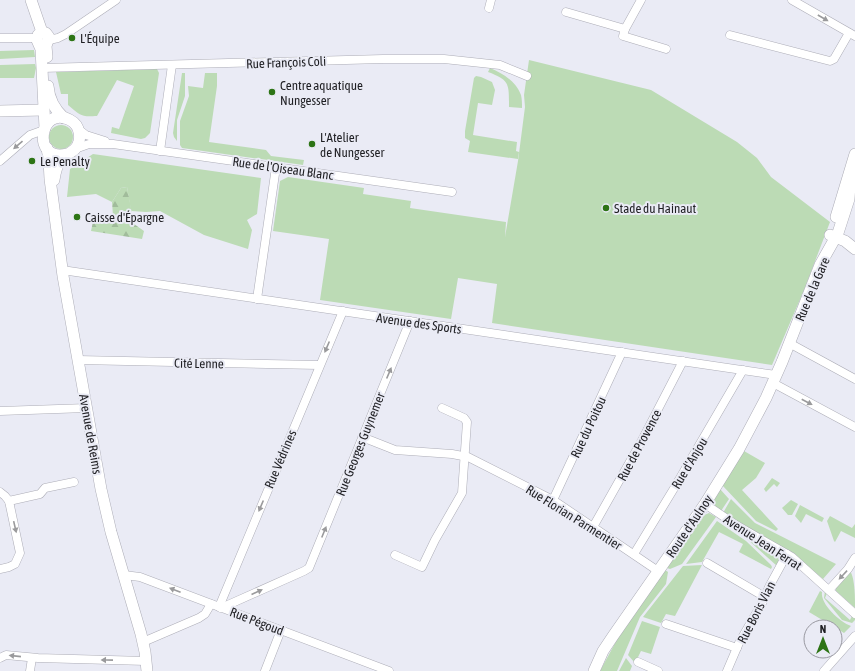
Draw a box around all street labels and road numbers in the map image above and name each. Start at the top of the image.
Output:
street label: Rue François Coli [246,54,326,71]
street label: Rue de l'Oiseau Blanc [231,154,335,183]
street label: Rue de la Gare [792,255,833,324]
street label: Avenue des Sports [375,310,463,337]
street label: Cité Lenne [174,356,224,371]
street label: Rue Georges Guynemer [333,390,388,498]
street label: Avenue de Reims [76,393,105,476]
street label: Rue du Poitou [568,394,609,460]
street label: Rue de Provence [614,407,665,483]
street label: Rue Védrines [261,427,300,491]
street label: Rue d'Anjou [668,435,710,491]
street label: Rue Florian Parmentier [523,482,625,553]
street label: Route d'Aulnoy [663,492,716,560]
street label: Avenue Jean Ferrat [721,512,805,573]
street label: Rue Boris Vian [734,579,778,646]
street label: Rue Pégoud [228,604,286,639]

